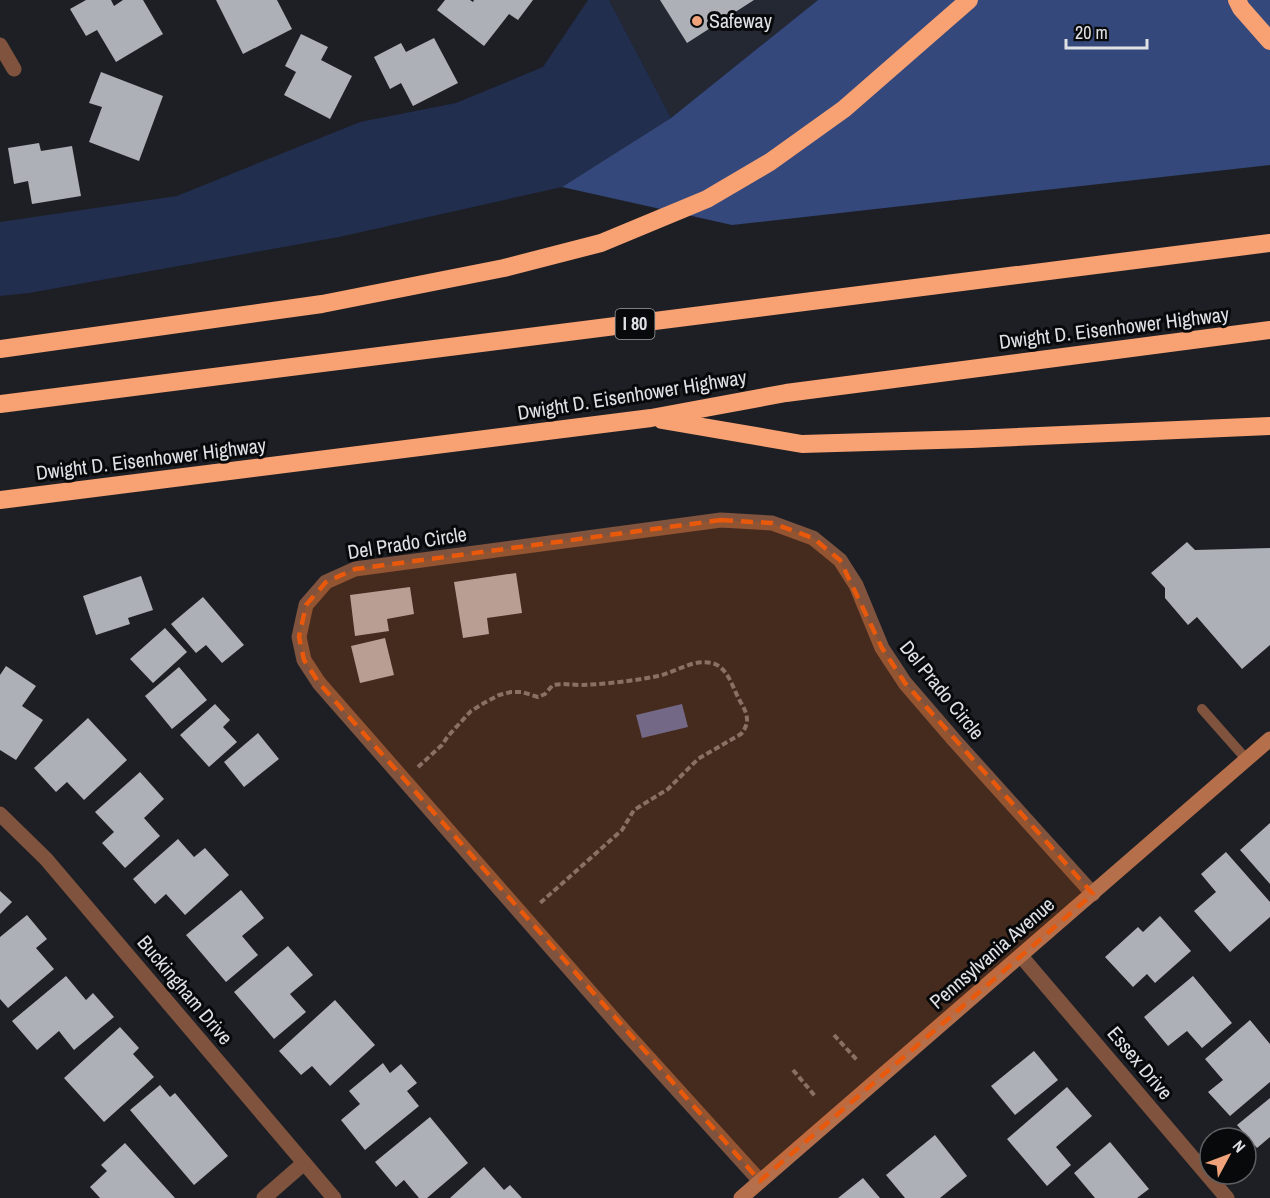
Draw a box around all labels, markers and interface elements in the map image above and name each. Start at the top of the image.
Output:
place label: Safeway [709,7,773,34]
scale bar [1066,12,1147,50]
marker: Safeway [690,14,704,28]
text: 20 m [1075,20,1108,45]
street label: Dwight D. Eisenhower Highway [997,300,1231,355]
road number: I 80 [616,309,654,339]
street label: Dwight D. Eisenhower Highway [515,363,749,426]
street label: Dwight D. Eisenhower Highway [34,431,268,486]
street label: Del Prado Circle [345,520,468,565]
street label: Del Prado Circle [894,634,991,745]
street label: Pennsylvania Avenue [923,891,1060,1014]
street label: Buckingham Drive [132,929,239,1050]
street label: Essex Drive [1102,1020,1179,1105]
north arrow [1198,1126,1258,1186]
text: N [1228,1135,1251,1157]

